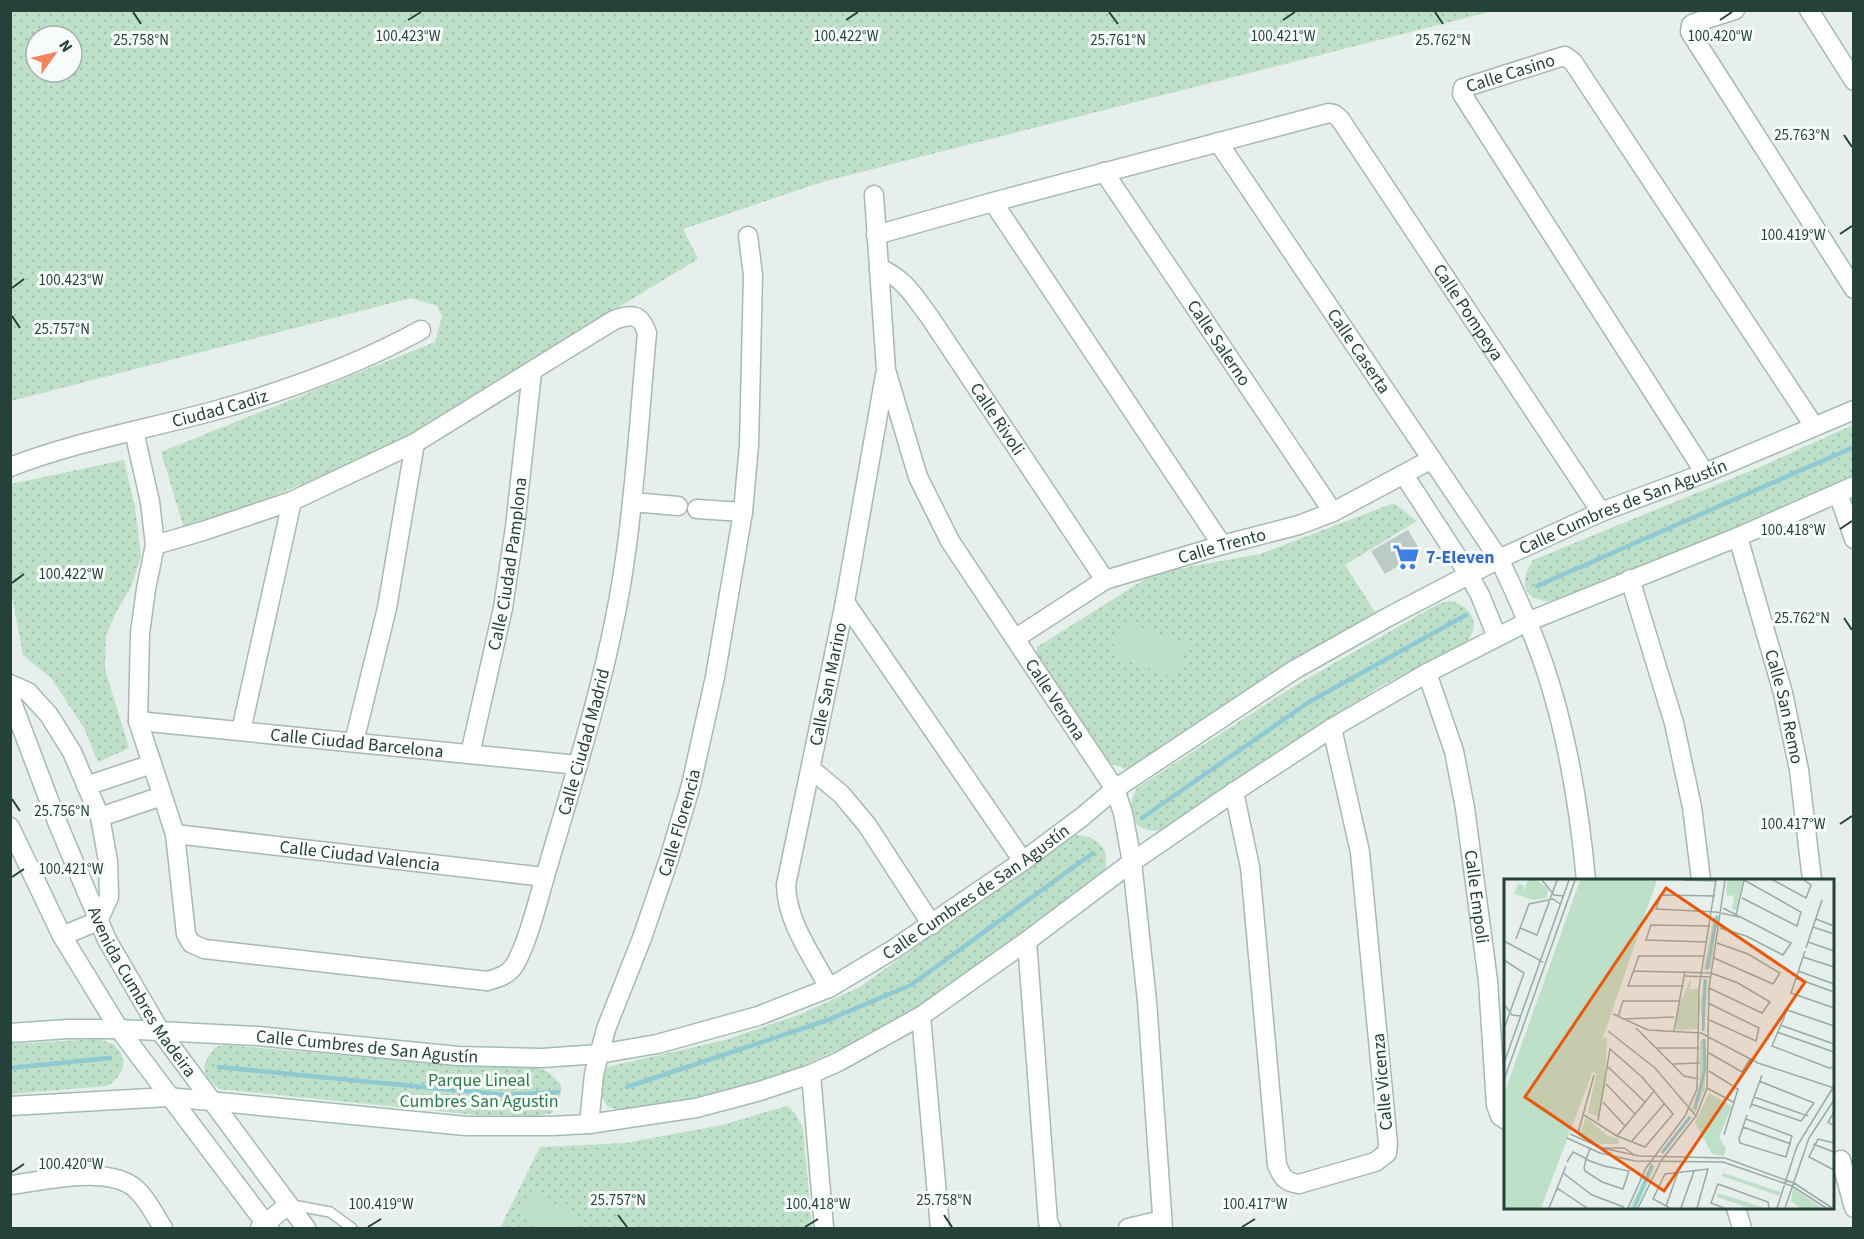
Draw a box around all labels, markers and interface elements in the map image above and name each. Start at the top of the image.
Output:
north arrow [24,24,84,84]
text: 100.423°W [375,26,441,47]
text: 100.422°W [813,26,879,47]
text: 100.421°W [1250,26,1316,47]
text: 100.420°W [1687,26,1753,47]
text: 25.758°N [113,30,169,51]
text: 25.761°N [1090,30,1146,51]
text: 25.762°N [1415,30,1471,51]
text: N [54,36,78,57]
street label: Calle Casino [1463,48,1558,99]
text: 25.763°N [1774,125,1830,146]
text: 100.419°W [1760,225,1826,246]
street label: Calle Pompeya [1427,259,1509,366]
text: 100.423°W [38,270,104,291]
street label: Calle Salerno [1181,295,1257,391]
street label: Calle Caserta [1321,304,1396,399]
text: 25.757°N [34,319,90,340]
street label: Calle Rivoli [964,378,1031,461]
street label: Ciudad Cadiz [169,383,271,434]
street label: Calle Cumbres de San Agustín [1515,453,1731,561]
street label: Calle Ciudad Pamplona [482,476,533,653]
text: 100.418°W [1760,520,1826,541]
street label: Calle Trento [1175,522,1269,571]
supermarket icon: 7-Eleven [1391,542,1421,572]
place label: 7-Eleven [1426,545,1495,570]
text: 100.422°W [38,564,104,585]
text: 25.762°N [1774,608,1830,629]
street label: Calle San Marino [803,620,853,748]
street label: Calle San Remo [1758,647,1809,766]
street label: Calle Verona [1019,654,1091,746]
street label: Calle Ciudad Madrid [552,666,616,818]
street label: Calle Ciudad Barcelona [269,722,445,764]
street label: Calle Florencia [652,767,707,880]
text: 25.756°N [34,801,90,822]
text: 100.417°W [1760,814,1826,835]
street label: Calle Cumbres de San Agustín [878,818,1075,966]
street label: Calle Ciudad Valencia [278,834,441,878]
street label: Calle Empoli [1458,848,1495,945]
text: 100.421°W [38,859,104,880]
inset map [1504,879,1834,1209]
street label: Avenida Cumbres Madeira [81,903,202,1083]
street label: Calle Cumbres de San Agustín [255,1024,478,1069]
street label: Calle Vicenza [1366,1032,1399,1132]
park label: Parque Lineal Cumbres San Agustin [399,1068,559,1114]
text: 100.420°W [38,1154,104,1175]
text: 25.757°N [590,1190,646,1211]
text: 25.758°N [916,1190,972,1211]
text: 100.419°W [348,1194,414,1215]
text: 100.418°W [785,1194,851,1215]
text: 100.417°W [1222,1194,1288,1215]

